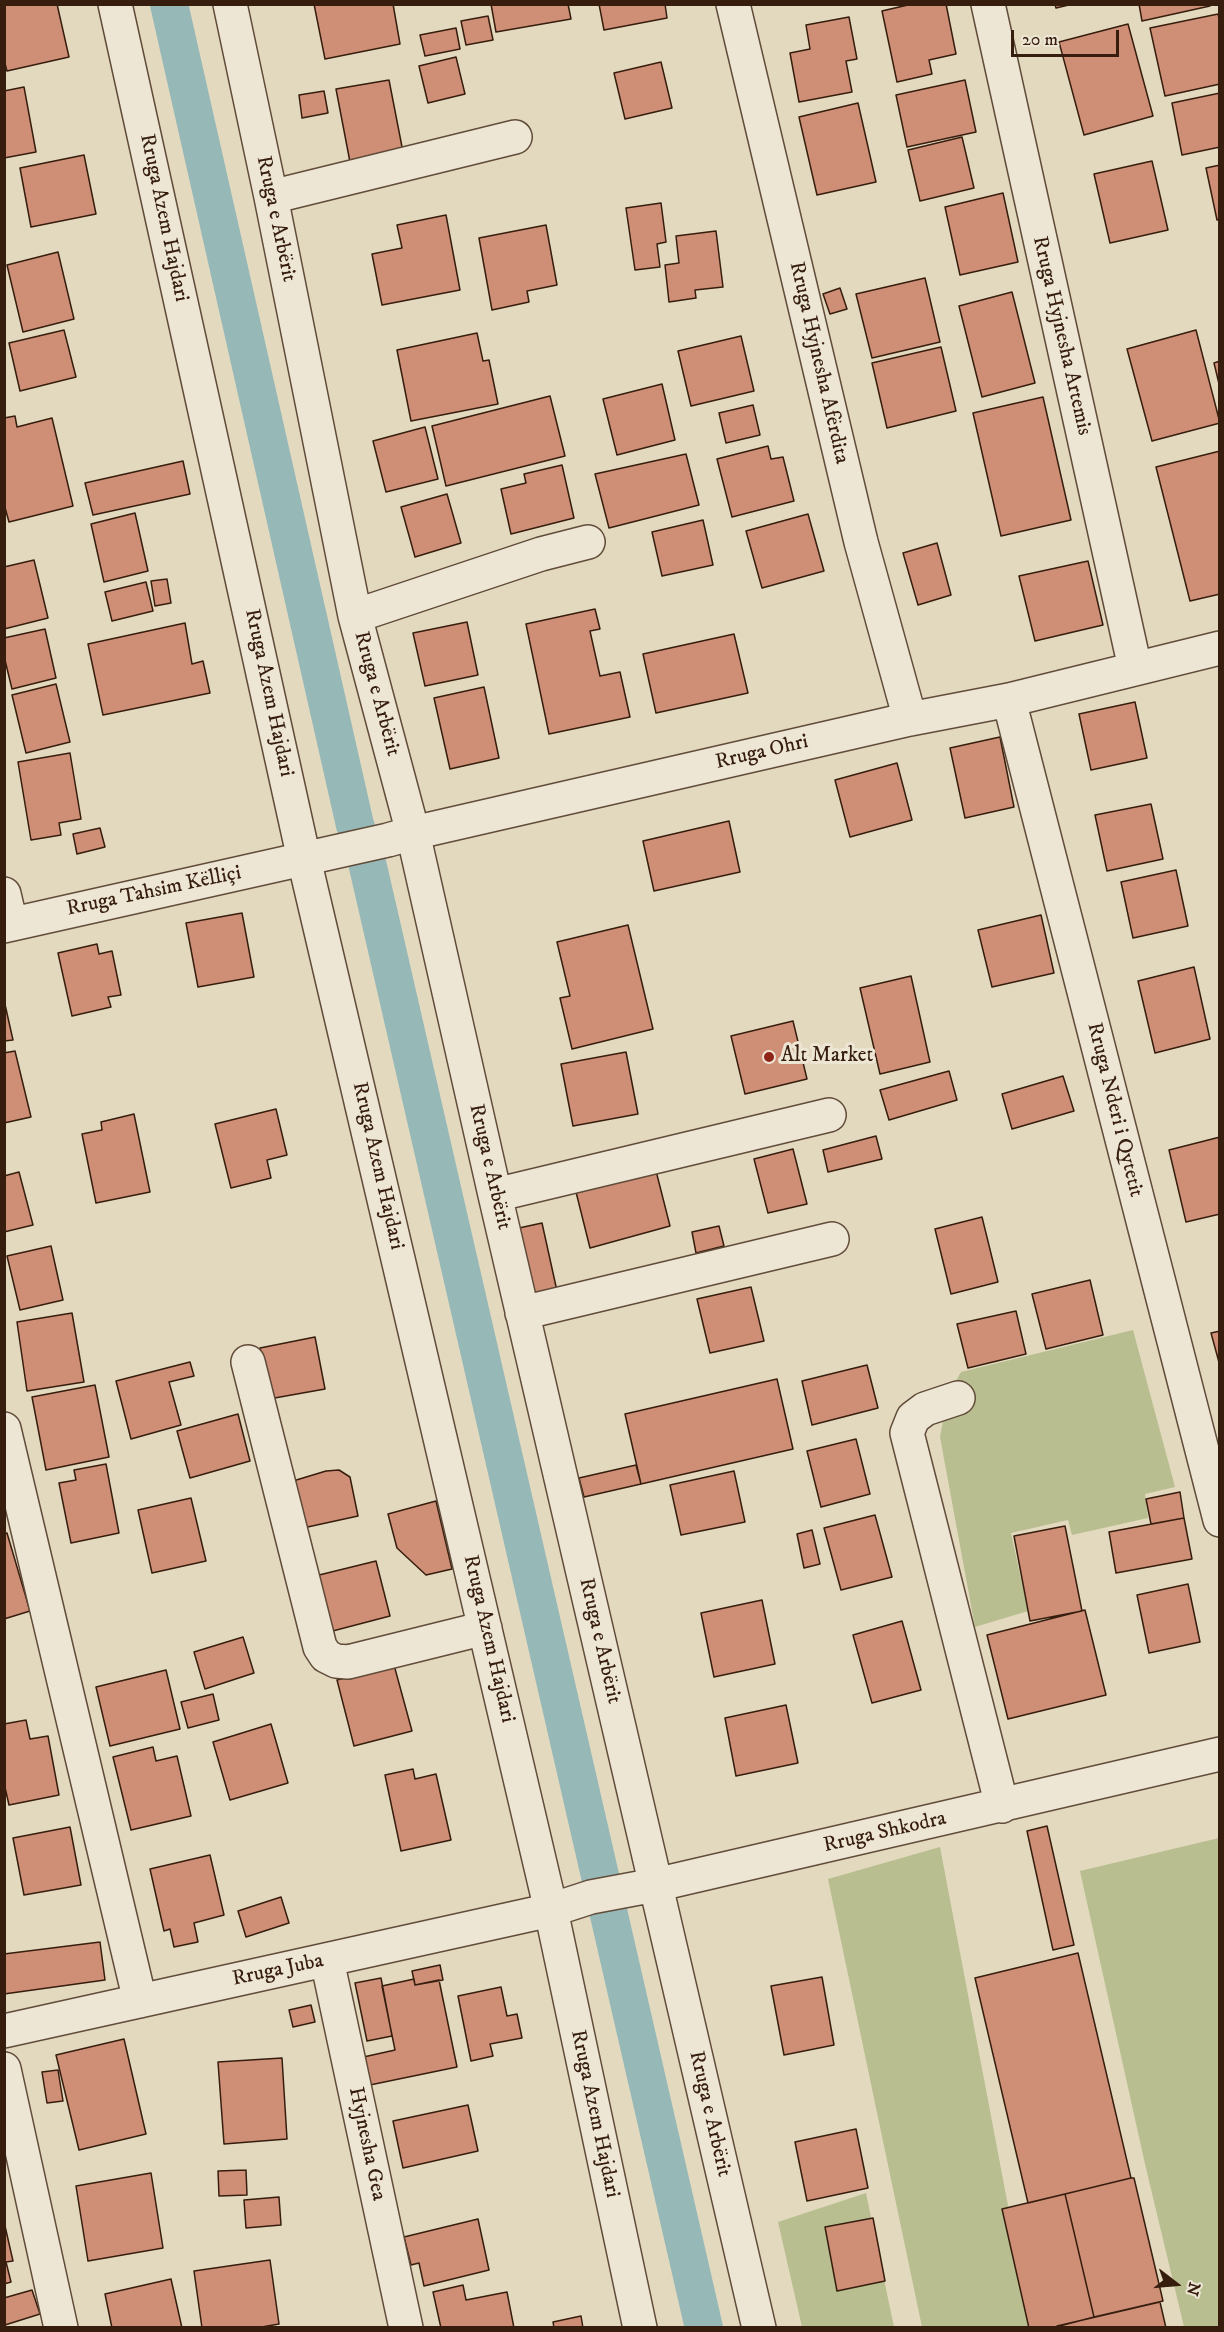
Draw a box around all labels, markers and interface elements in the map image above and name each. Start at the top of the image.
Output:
scale bar [1014,18,1122,56]
text: 20 m [1022,29,1058,51]
street label: Rruga Azem Hajdari [133,132,193,304]
street label: Rruga e Arbërit [249,154,301,284]
street label: Rruga Hyjnesha Artemis [1026,234,1096,438]
street label: Rruga Hyjnesha Afërdita [782,259,854,467]
street label: Rruga Azem Hajdari [238,607,298,779]
street label: Rruga e Arbërit [347,629,405,759]
street label: Rruga Ohri [713,730,811,776]
street label: Rruga Tahsim Këlliçi [64,861,244,923]
street label: Rruga Nderi i Qytetit [1080,1020,1148,1200]
place label: Alt Market [781,1044,873,1070]
marker: Alt Market [762,1050,776,1064]
street label: Rruga Azem Hajdari [345,1080,409,1252]
street label: Rruga e Arbërit [462,1102,516,1232]
street label: Rruga Azem Hajdari [456,1553,520,1725]
street label: Rruga e Arbërit [572,1576,626,1706]
street label: Rruga Shkodra [821,1807,949,1859]
street label: Rruga Juba [230,1949,326,1993]
street label: Rruga Azem Hajdari [564,2028,624,2200]
street label: Rruga e Arbërit [682,2049,736,2179]
street label: Hyjnesha Gea [342,2085,390,2203]
north arrow [1146,2254,1206,2314]
text: N [1182,2280,1205,2298]

